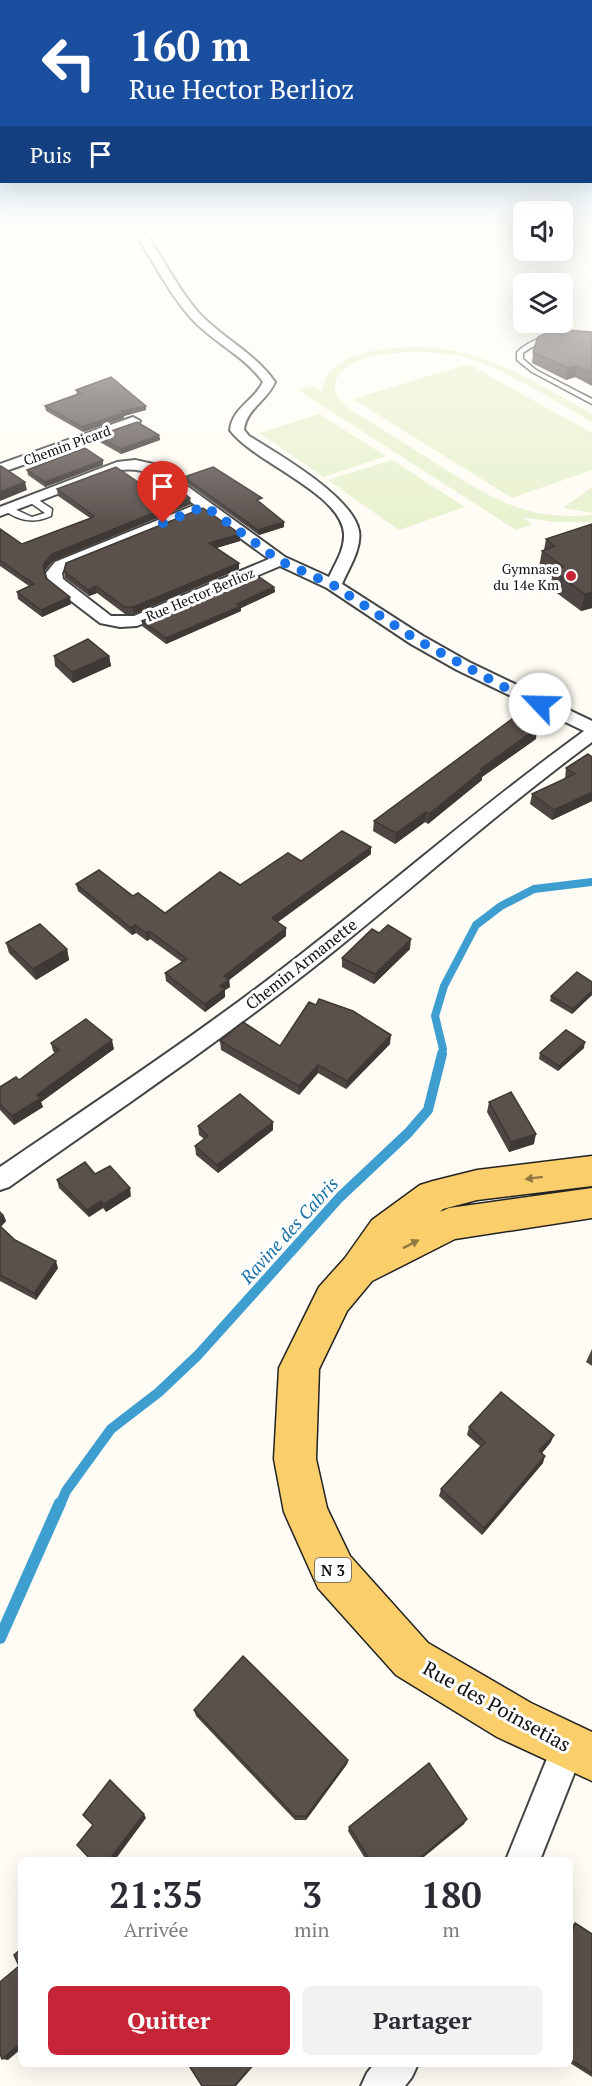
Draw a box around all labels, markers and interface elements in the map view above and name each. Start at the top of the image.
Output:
text: 160 m [129,17,250,73]
icon: left [30,24,108,102]
text: Rue Hector Berlioz [129,71,354,107]
icon: arrive [84,138,117,171]
text: Puis [30,140,72,169]
map controls [513,201,573,333]
button: sound [513,201,573,261]
button: layers [513,273,573,333]
street label: Chemin Picard [21,420,113,470]
pin [137,461,188,523]
icon: arrive [146,470,179,503]
place label: Gymnase du 14e Km [493,559,559,594]
street label: Rue Hector Berlioz [143,562,258,626]
marker: Gymnase du 14e Km [564,569,578,583]
position arrow [508,672,572,736]
street label: Chemin Armanette [241,914,361,1014]
water label: Ravine des Cabris [234,1172,343,1289]
one-way arrow [524,1173,543,1182]
one-way arrow [402,1239,419,1248]
road number: N 3 [315,1558,351,1582]
street label: Rue des Poinsetias [418,1654,576,1758]
text: 21:35 [109,1871,203,1918]
text: 3 [302,1871,322,1918]
text: 180 [421,1871,482,1918]
text: Arrivée [124,1916,189,1943]
text: min [294,1916,329,1943]
text: m [443,1916,460,1943]
button: Quitter [48,1986,290,2055]
button: Partager [302,1986,543,2055]

